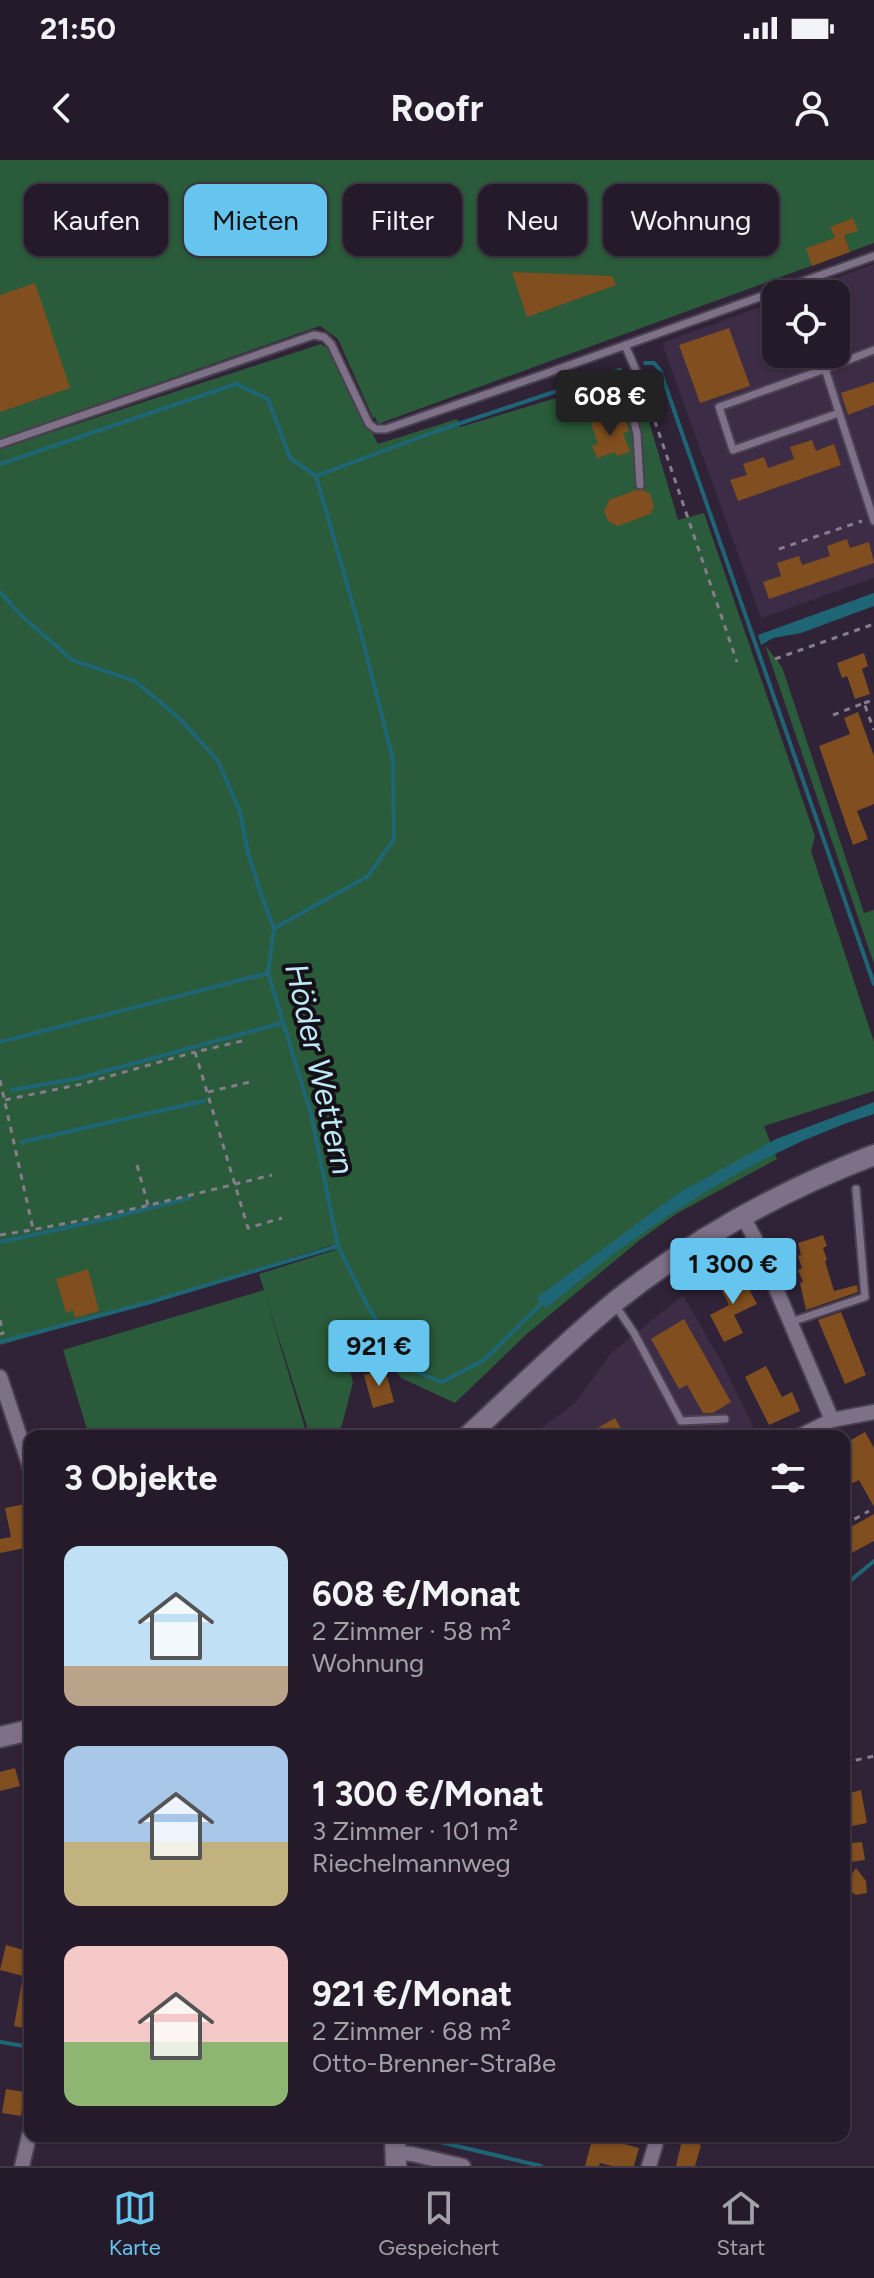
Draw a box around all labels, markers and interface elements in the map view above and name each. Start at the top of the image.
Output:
text: 21:50 [40,10,116,47]
icon: back [40,86,84,130]
icon: person [790,86,834,130]
text: Roofr [391,87,483,130]
chip: Kaufen [24,184,168,256]
chip: Mieten [184,184,327,256]
chip: Filter [343,184,462,256]
chip: Neu [478,184,587,256]
chip: Wohnung [603,184,779,256]
map controls [762,280,850,368]
button: locate [762,280,850,368]
pin: 608 € [554,370,666,438]
text: 608 € [574,380,646,412]
water label: Höder Wettern [277,960,363,1178]
pin: 1 300 € [659,1238,807,1306]
text: 1 300 € [688,1248,778,1280]
pin: 921 € [323,1320,435,1388]
text: 921 € [346,1330,412,1362]
icon: filters [766,1456,810,1500]
text: 3 Objekte [64,1458,217,1499]
text: 608 €/Monat [312,1574,521,1615]
icon: home [128,1578,224,1674]
text: 2 Zimmer · 58 m² [312,1615,511,1647]
text: Wohnung [312,1647,424,1679]
text: 1 300 €/Monat [312,1774,544,1815]
icon: home [128,1778,224,1874]
text: 3 Zimmer · 101 m² [312,1815,518,1847]
text: Riechelmannweg [312,1847,511,1879]
text: 921 €/Monat [312,1974,512,2015]
icon: home [128,1978,224,2074]
text: 2 Zimmer · 68 m² [312,2015,511,2047]
text: Otto-Brenner-Straße [312,2047,556,2079]
tab: Karte [109,2186,161,2261]
tab: Gespeichert [378,2186,499,2261]
tab: Start [717,2186,765,2261]

